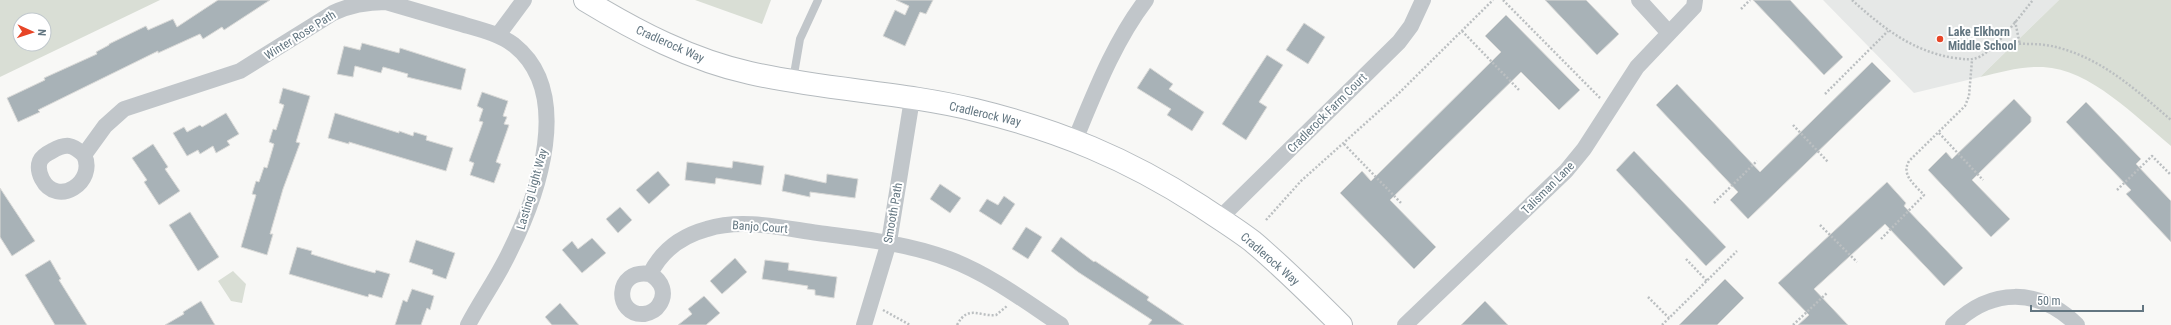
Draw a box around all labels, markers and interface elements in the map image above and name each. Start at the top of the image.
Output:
street label: Winter Rose Path [262,7,338,62]
north arrow [12,12,52,52]
street label: Cradlerock Way [634,23,706,65]
place label: Lake Elkhorn Middle School [1948,25,2016,53]
text: N [35,29,48,36]
marker: Lake Elkhorn Middle School [1935,34,1945,44]
street label: Cradlerock Farm Court [1284,70,1370,156]
street label: Cradlerock Way [948,99,1022,129]
street label: Lasting Light Way [514,147,550,231]
street label: Talisman Lane [1519,159,1577,217]
street label: Smooth Path [881,182,905,244]
street label: Banjo Court [732,218,789,236]
street label: Cradlerock Way [1238,230,1302,288]
scale bar [2031,287,2143,313]
text: 50 m [2037,294,2061,308]

